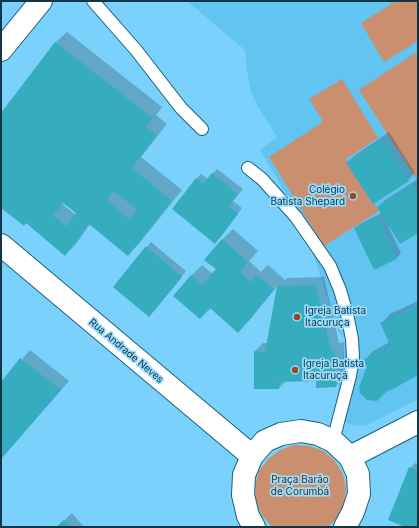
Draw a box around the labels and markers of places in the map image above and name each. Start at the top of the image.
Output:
place label: Colégio Batista Shepard [270,184,345,208]
marker: Colégio Batista Shepard [348,191,358,201]
place label: Igreja Batista Itacuruça [305,305,366,328]
marker: Igreja Batista Itacuruça [292,312,302,322]
place label: Igreja Batista Itacuruçá [303,358,364,382]
marker: Igreja Batista Itacuruçá [290,365,300,375]

